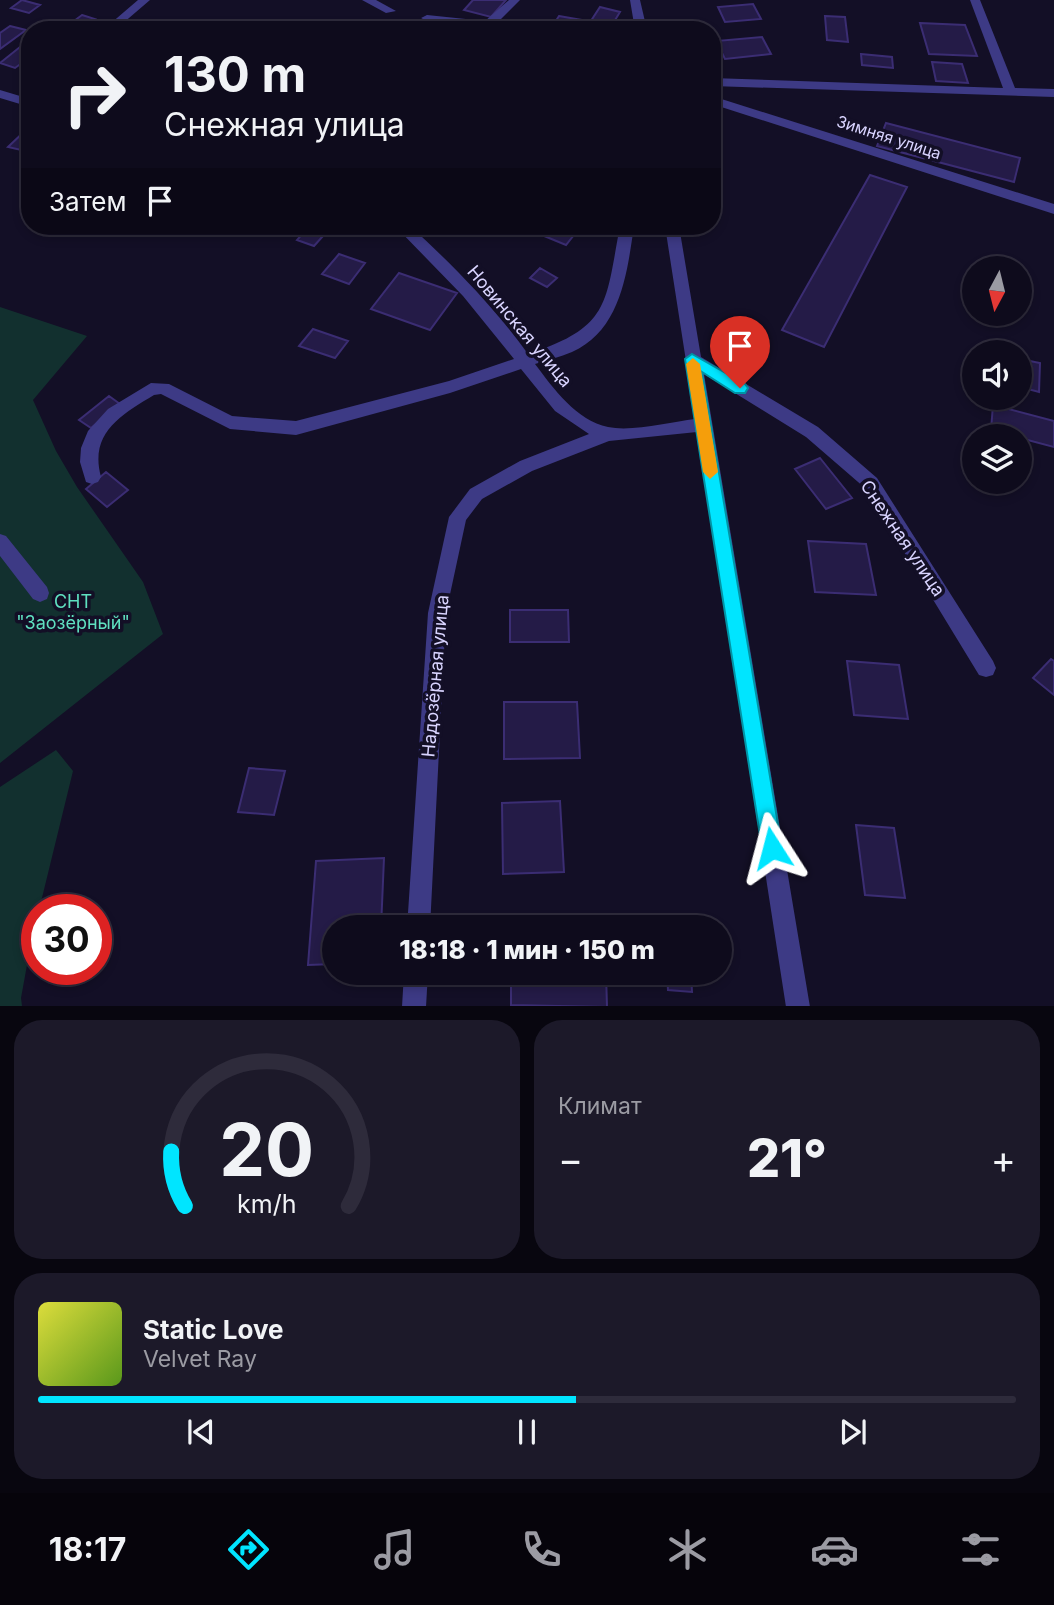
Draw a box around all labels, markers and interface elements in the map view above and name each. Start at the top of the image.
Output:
text: 130 m [164,45,306,104]
icon: right [49,49,140,140]
text: Снежная улица [164,105,405,144]
street label: Зимняя улица [834,111,944,163]
icon: arrive [141,182,179,220]
text: Затем [49,186,127,217]
north arrow [962,256,1032,326]
map controls [962,256,1032,494]
street label: Новинская улица [463,261,577,391]
pin [710,316,770,388]
icon: arrive [721,327,759,365]
button: sound [962,340,1032,410]
button: layers [962,424,1032,494]
street label: Снежная улица [856,476,950,600]
park label: СНТ "Заозёрный" [16,591,130,633]
street label: Надозёрная улица [417,594,453,758]
position arrow [735,811,809,885]
speed limit sign: 30 [21,894,112,985]
text: 18:18 · 1 мин · 150 m [399,934,655,965]
text: Климат [558,1092,642,1120]
text: 20 [220,1105,314,1194]
text: 21° [747,1127,827,1190]
text: − [558,1136,583,1182]
text: + [991,1136,1016,1182]
text: km/h [237,1188,297,1218]
text: Static Love [143,1314,284,1345]
text: Velvet Ray [143,1345,257,1373]
icon: previous [182,1413,220,1451]
icon: pause [508,1413,546,1451]
icon: next [834,1413,872,1451]
icon: directions [224,1525,273,1574]
icon: music [370,1525,419,1574]
icon: phone [517,1525,566,1574]
icon: climate [663,1525,712,1574]
icon: car [810,1525,859,1574]
icon: filters [956,1525,1005,1574]
text: 18:17 [49,1530,126,1569]

